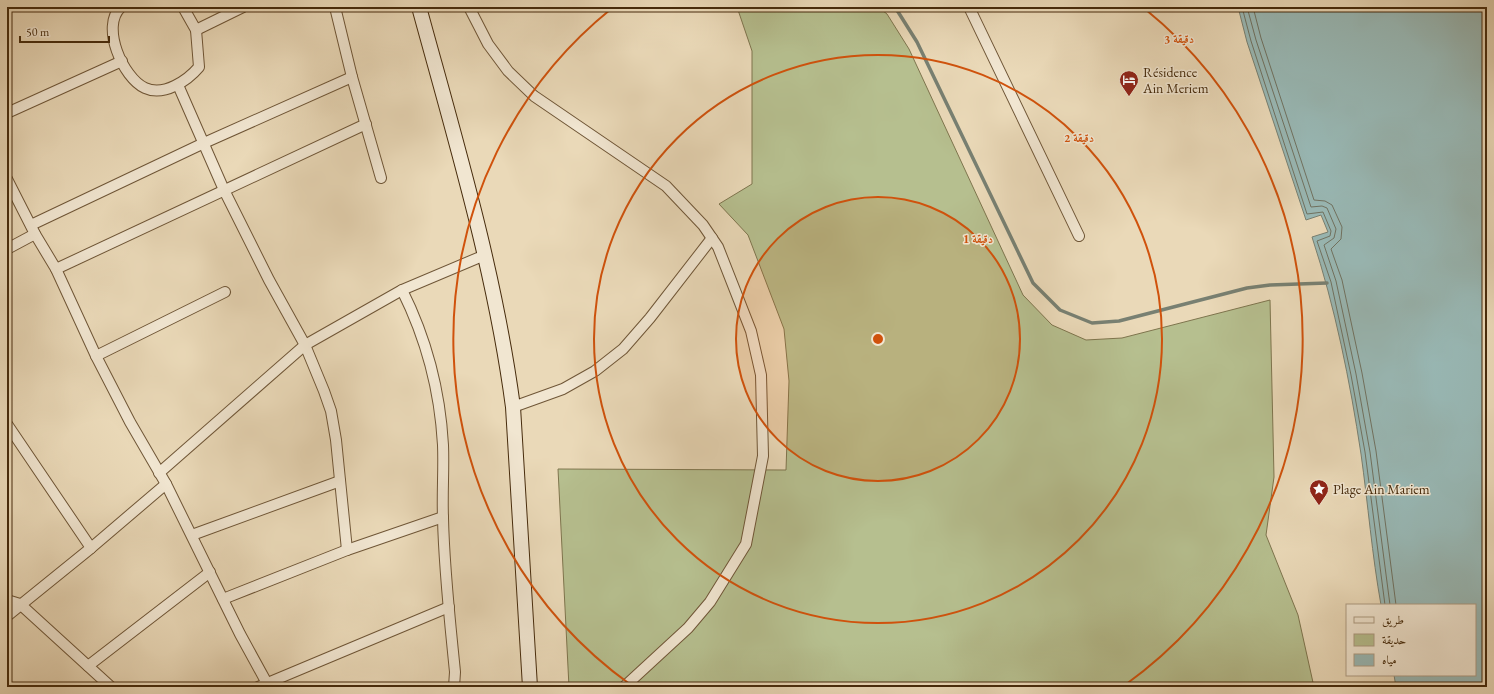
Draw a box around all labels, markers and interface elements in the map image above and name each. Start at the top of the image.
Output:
scale bar [20,18,109,44]
text: 50 m [26,24,50,40]
text: 3 دقيقة [1164,31,1194,47]
place label: Résidence Ain Meriem [1142,63,1209,97]
hotel icon: Résidence Ain Meriem [1118,69,1140,97]
text: 2 دقيقة [1064,130,1094,146]
text: 1 دقيقة [963,231,993,247]
centre of rings [871,332,885,346]
place icon: Plage Ain Mariem [1308,478,1330,506]
place label: Plage Ain Mariem [1333,480,1430,498]
legend [1346,604,1476,676]
text: طريق [1382,612,1404,628]
text: حديقة [1382,632,1406,648]
text: مياه [1382,652,1397,668]

